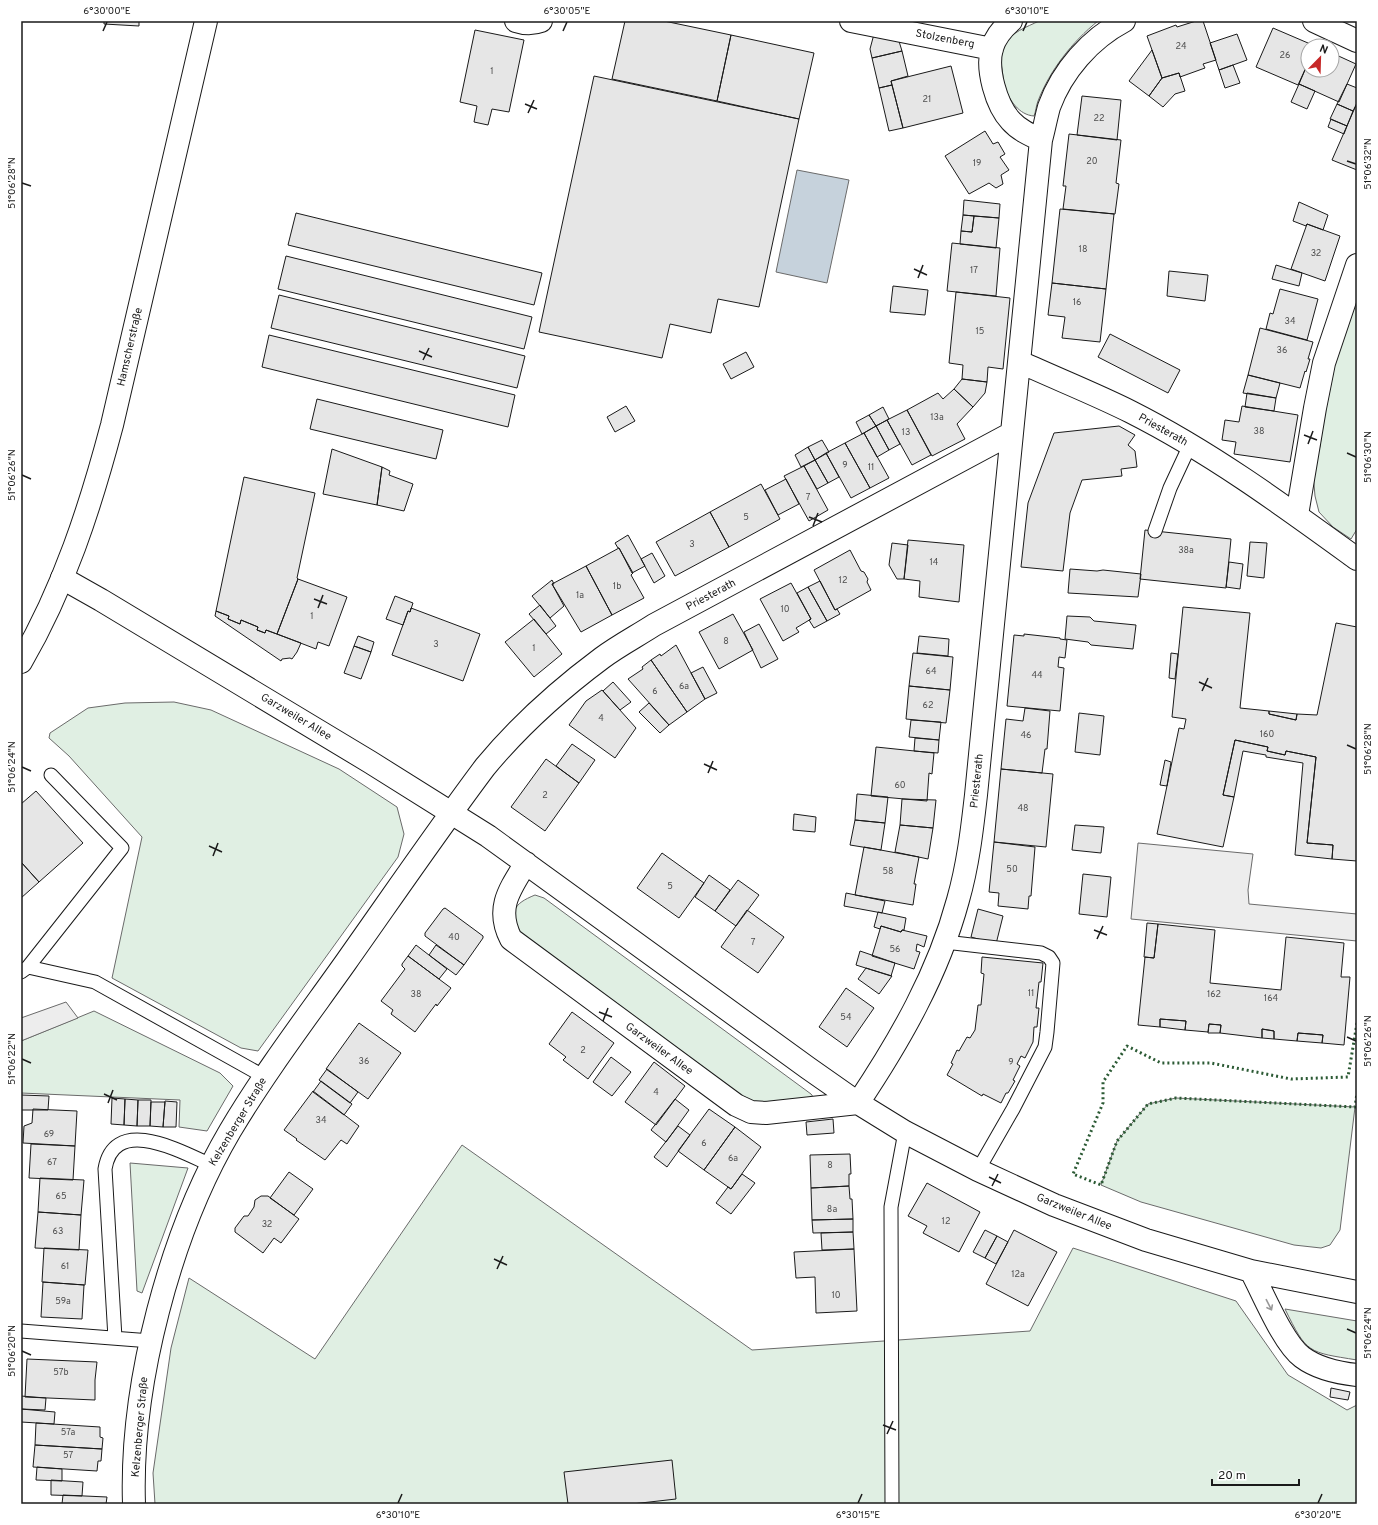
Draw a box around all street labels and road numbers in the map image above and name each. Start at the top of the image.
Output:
street label: Stolzenberg [914,26,976,52]
street label: Hamscherstraße [114,306,146,388]
street label: Priesterath [1136,411,1190,449]
street label: Priesterath [684,576,738,614]
street label: Garzweiler Allee [258,690,334,744]
street label: Priesterath [967,753,987,809]
street label: Garzweiler Allee [622,1020,696,1078]
street label: Kelzenberger Straße [206,1075,270,1169]
street label: Garzweiler Allee [1034,1190,1114,1234]
street label: Kelzenberger Straße [129,1376,151,1478]

